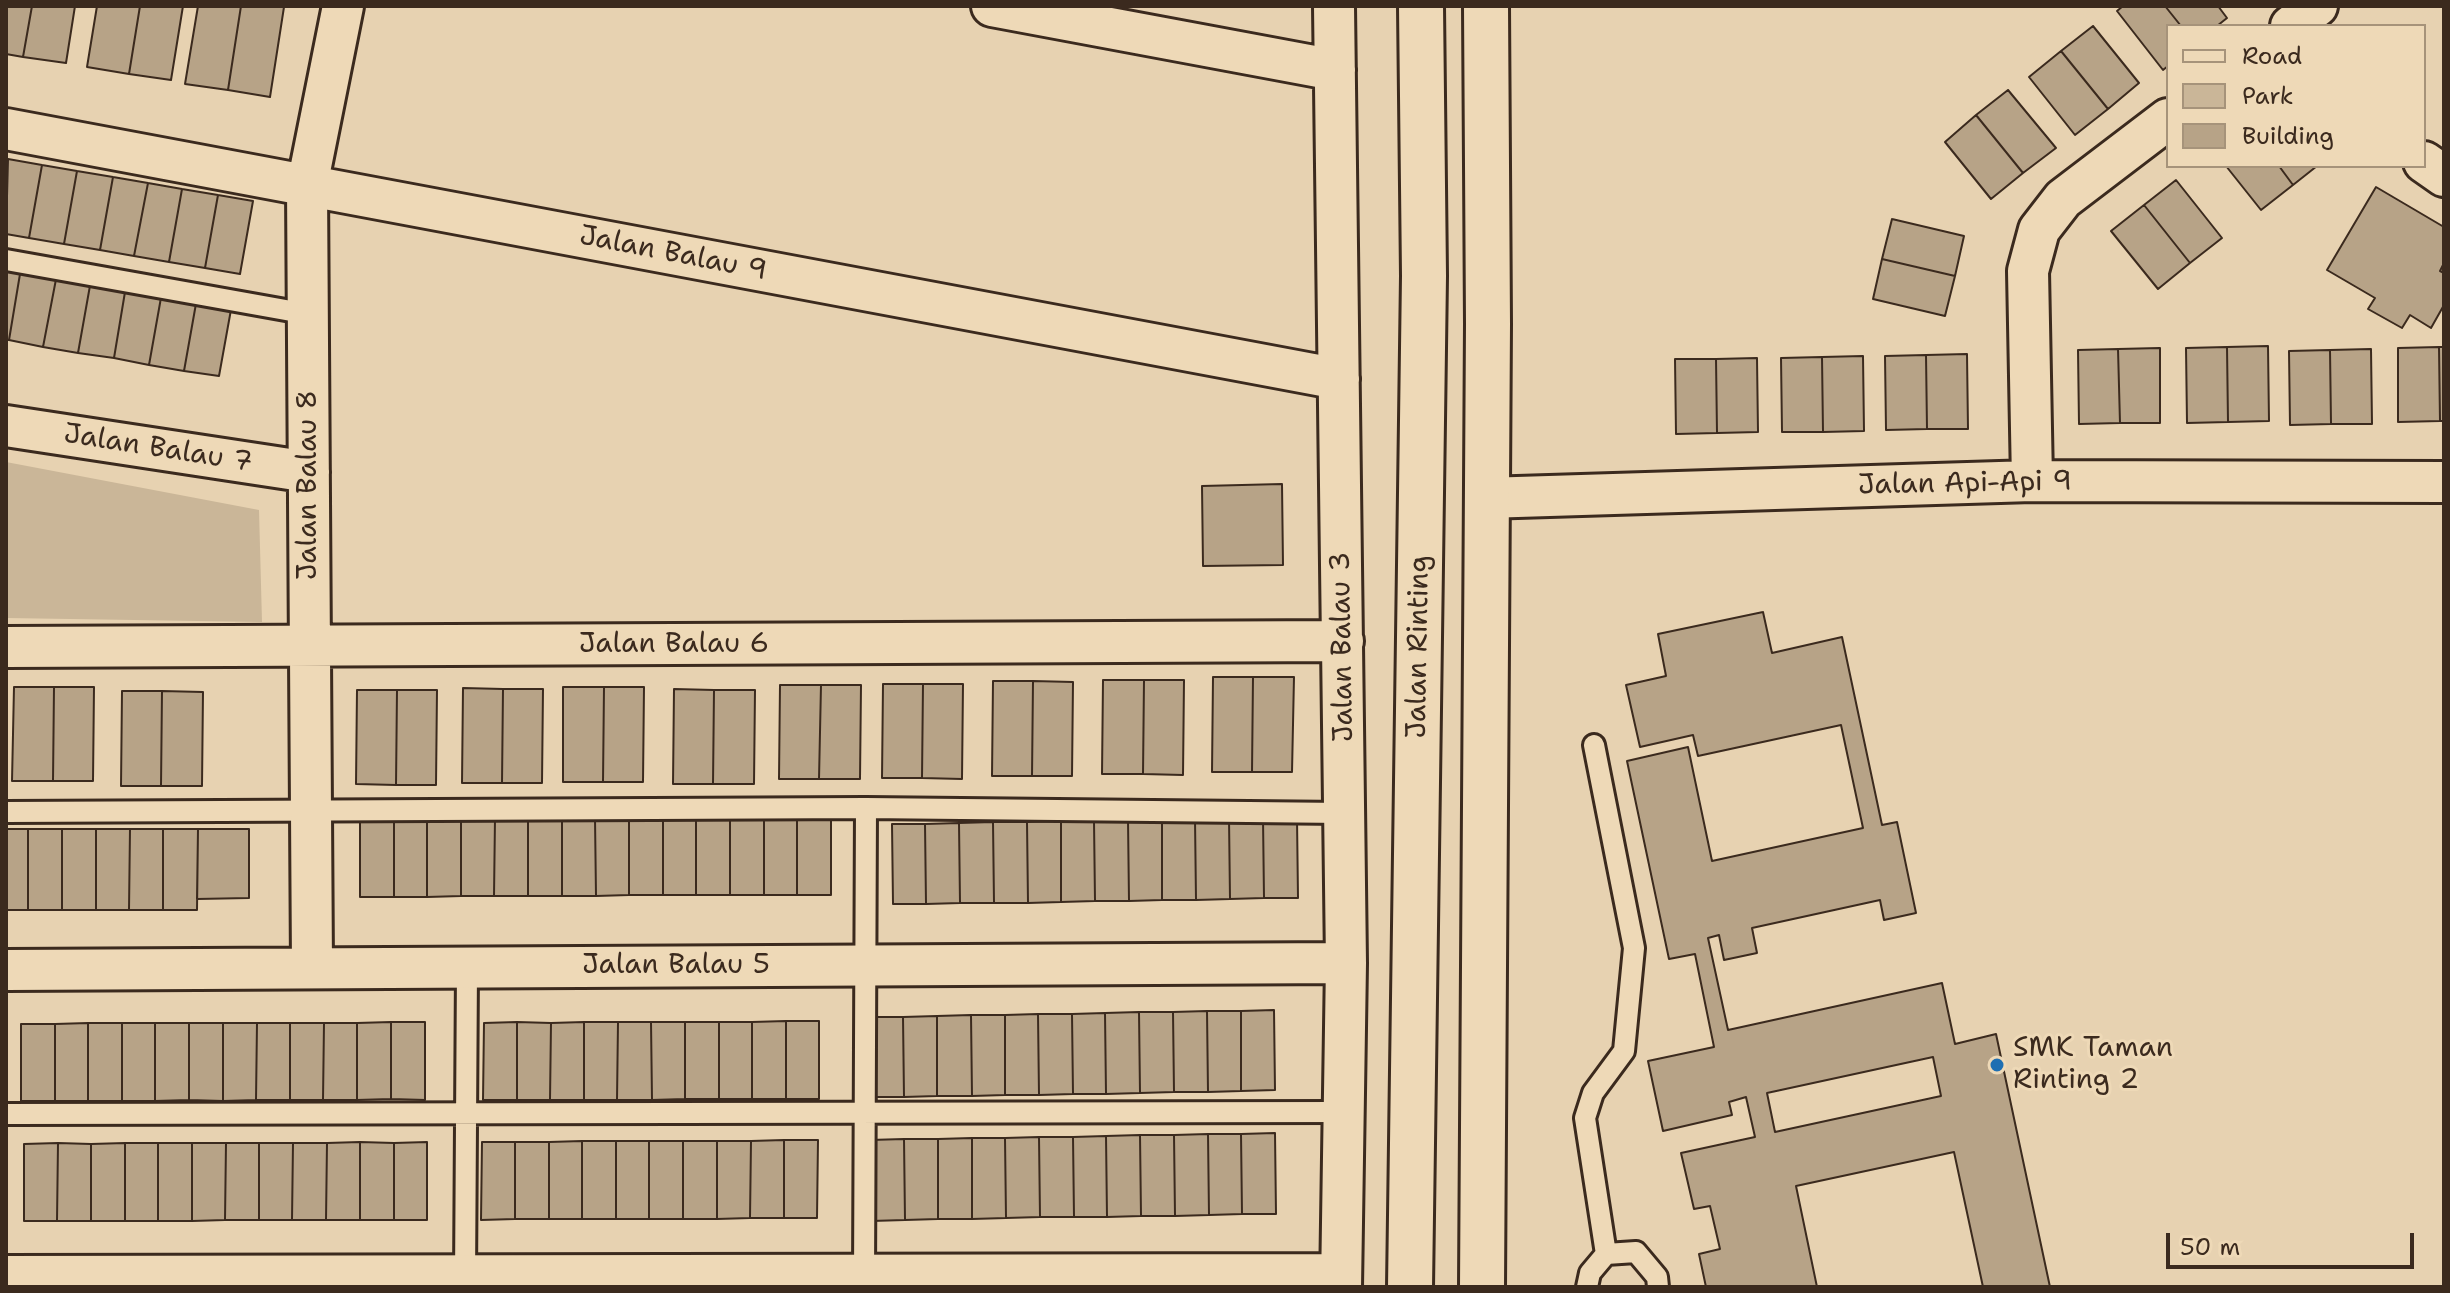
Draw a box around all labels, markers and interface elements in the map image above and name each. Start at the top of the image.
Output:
legend [2166,24,2426,168]
text: Road [2242,40,2302,72]
text: Park [2242,80,2294,112]
text: Building [2242,120,2334,152]
street label: Jalan Balau 9 [576,219,770,289]
street label: Jalan Balau 8 [292,390,326,580]
street label: Jalan Balau 7 [61,418,255,480]
street label: Jalan Api-Api 9 [1858,465,2072,503]
street label: Jalan Balau 3 [1325,551,1361,743]
street label: Jalan Rinting [1401,555,1437,739]
street label: Jalan Balau 6 [579,628,769,662]
street label: Jalan Balau 5 [582,949,770,983]
place label: SMK Taman Rinting 2 [2013,1032,2173,1098]
marker: SMK Taman Rinting 2 [1988,1056,2006,1074]
scale bar [2170,1217,2418,1267]
text: 50 m [2180,1231,2240,1263]

